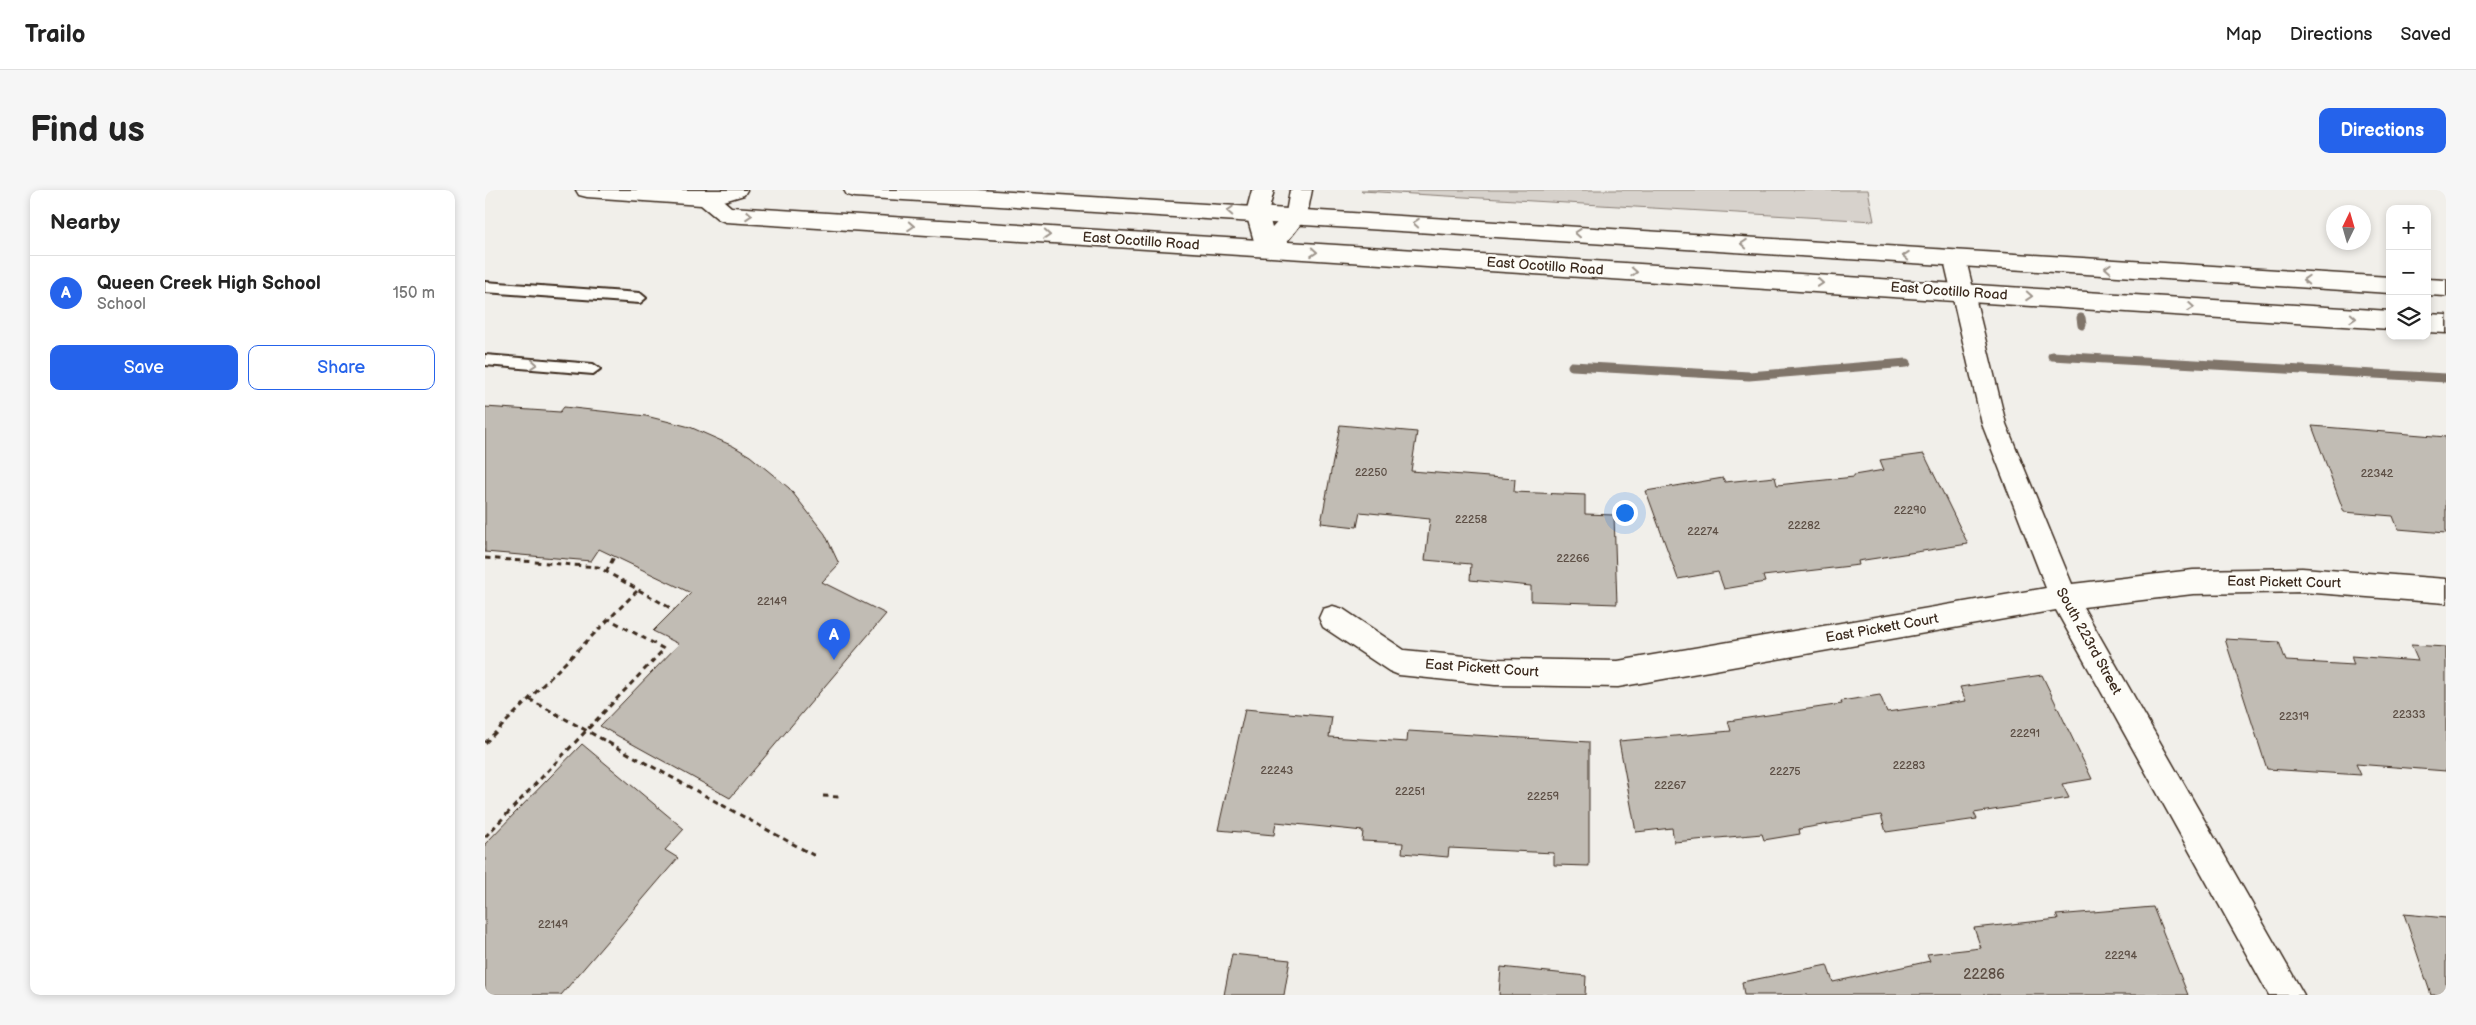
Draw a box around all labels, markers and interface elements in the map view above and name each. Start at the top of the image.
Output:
text: Trailo [25,20,85,49]
text: Map [2226,24,2262,45]
text: Directions [2290,24,2372,45]
text: Saved [2400,24,2451,45]
button: Directions [2319,108,2446,153]
text: Find us [30,109,145,152]
north arrow [2326,205,2371,250]
map controls [2386,205,2431,340]
button: + [2386,205,2431,250]
one-way arrow [1225,206,1233,217]
text: Nearby [50,210,120,235]
one-way arrow [745,210,753,221]
one-way arrow [1412,217,1420,228]
one-way arrow [907,220,915,231]
street label: East Ocotillo Road [1082,228,1200,254]
one-way arrow [1574,228,1582,239]
one-way arrow [1043,229,1051,240]
one-way arrow [1740,239,1748,250]
one-way arrow [1311,246,1319,257]
button: − [2386,250,2431,295]
one-way arrow [1902,251,1910,262]
street label: East Ocotillo Road [1486,253,1604,279]
one-way arrow [2104,263,2112,274]
one-way arrow [1630,266,1638,277]
text: Queen Creek High School [97,272,321,295]
one-way arrow [2302,275,2310,286]
one-way arrow [1816,278,1824,289]
street label: East Ocotillo Road [1890,278,2008,304]
text: A [61,284,71,303]
text: 150 m [393,284,435,303]
one-way arrow [2025,291,2033,302]
text: School [97,295,146,314]
button: layers [2386,295,2431,340]
one-way arrow [2187,301,2195,312]
one-way arrow [2349,312,2357,323]
button: Save [50,345,238,390]
button: Share [248,345,435,390]
one-way arrow [530,358,538,369]
house number: 22250 [1355,466,1388,479]
house number: 22342 [2361,467,2394,480]
your location [1612,500,1638,526]
house number: 22290 [1894,504,1927,517]
house number: 22258 [1455,513,1487,526]
house number: 22282 [1788,519,1821,532]
house number: 22274 [1687,525,1719,538]
house number: 22266 [1557,552,1590,565]
street label: East Pickett Court [2227,573,2342,592]
street label: South 223rd Street [2053,585,2126,698]
house number: 22149 [757,595,787,608]
street label: East Pickett Court [1824,610,1940,646]
pin: A [818,619,850,660]
street label: East Pickett Court [1425,656,1540,681]
house number: 22333 [2392,708,2426,721]
house number: 22319 [2279,710,2309,723]
house number: 22291 [2010,727,2040,740]
house number: 22283 [1893,759,1926,772]
house number: 22243 [1261,764,1294,777]
house number: 22275 [1769,765,1801,778]
house number: 22267 [1654,779,1686,792]
house number: 22251 [1395,785,1425,798]
house number: 22259 [1527,790,1559,803]
house number: 22149 [538,918,568,931]
house number: 22294 [2105,949,2138,962]
house number: 22286 [1963,966,2005,983]

